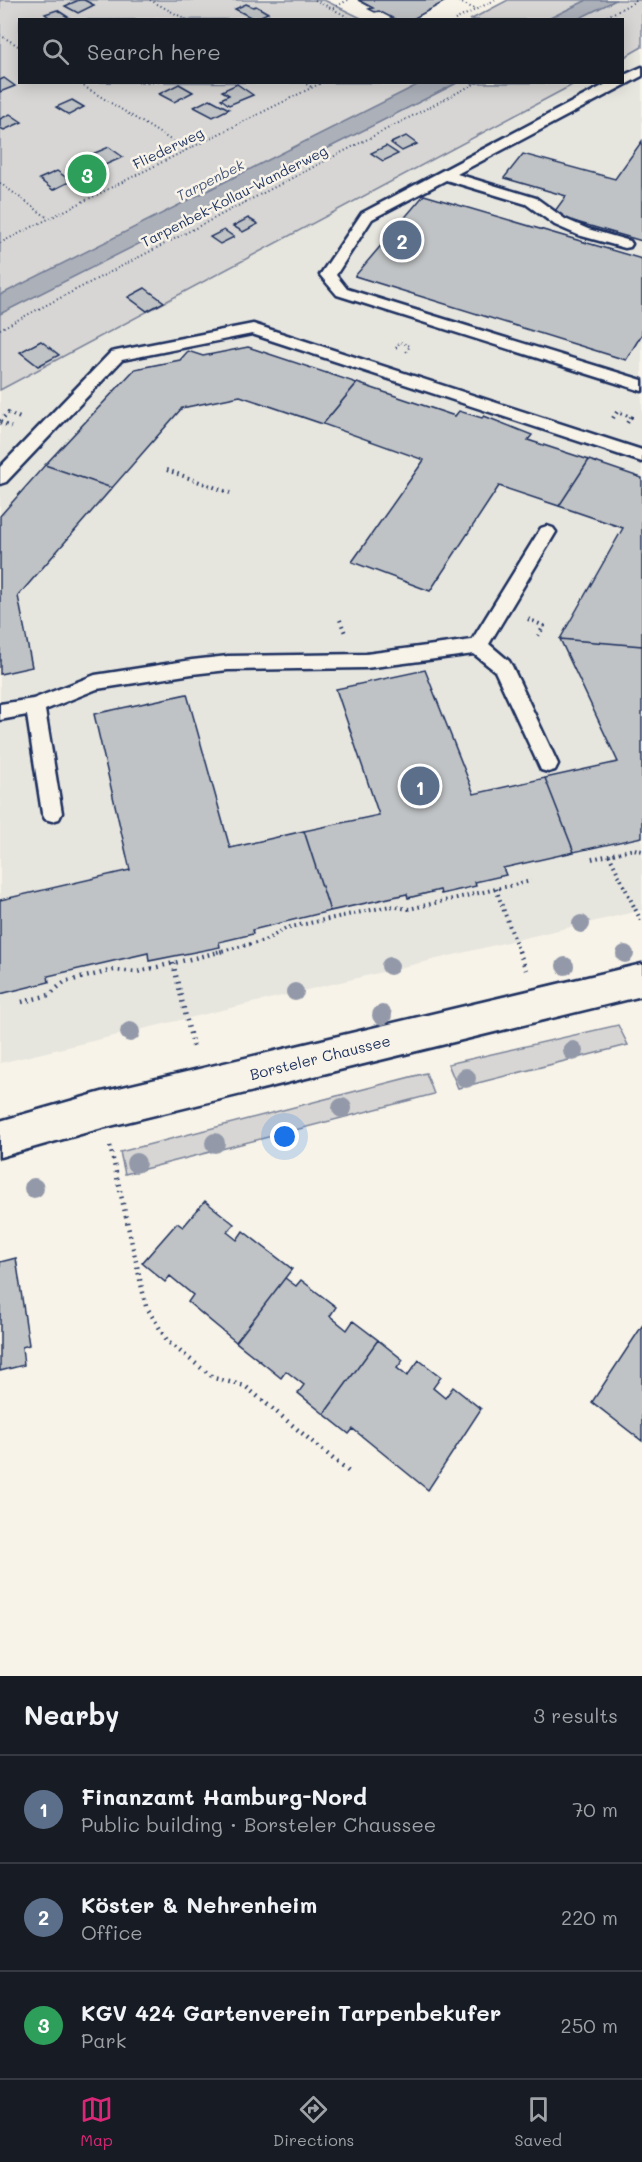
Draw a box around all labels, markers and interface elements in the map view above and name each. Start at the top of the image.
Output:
search box [18,18,624,84]
icon: search [39,35,72,68]
text: Search here [87,37,221,66]
street label: Fliederweg [129,123,207,173]
street label: Tarpenbek-Kollau-Wanderweg [138,141,330,251]
pin: 3 [68,152,106,196]
water label: Tarpenbek [173,155,248,205]
pin: 2 [382,218,422,262]
pin: 1 [400,764,440,808]
street label: Borsteler Chaussee [248,1030,392,1084]
your location [270,1122,299,1151]
text: Nearby [24,1698,119,1732]
text: 3 results [533,1702,618,1728]
text: Finanzamt Hamburg-Nord [81,1782,367,1811]
text: 1 [39,1796,48,1822]
text: 70 m [572,1796,618,1822]
text: Public building · Borsteler Chaussee [81,1811,436,1837]
text: Köster & Nehrenheim [81,1890,317,1919]
text: 2 [38,1904,49,1930]
text: 220 m [561,1904,618,1930]
text: Office [81,1919,143,1945]
text: KGV 424 Gartenverein Tarpenbekufer [81,1998,501,2027]
text: 3 [38,2012,50,2038]
text: 250 m [561,2012,618,2038]
text: Park [81,2027,126,2053]
tab: Map [80,2093,113,2150]
tab: Directions [273,2093,354,2150]
tab: Saved [514,2093,562,2150]

